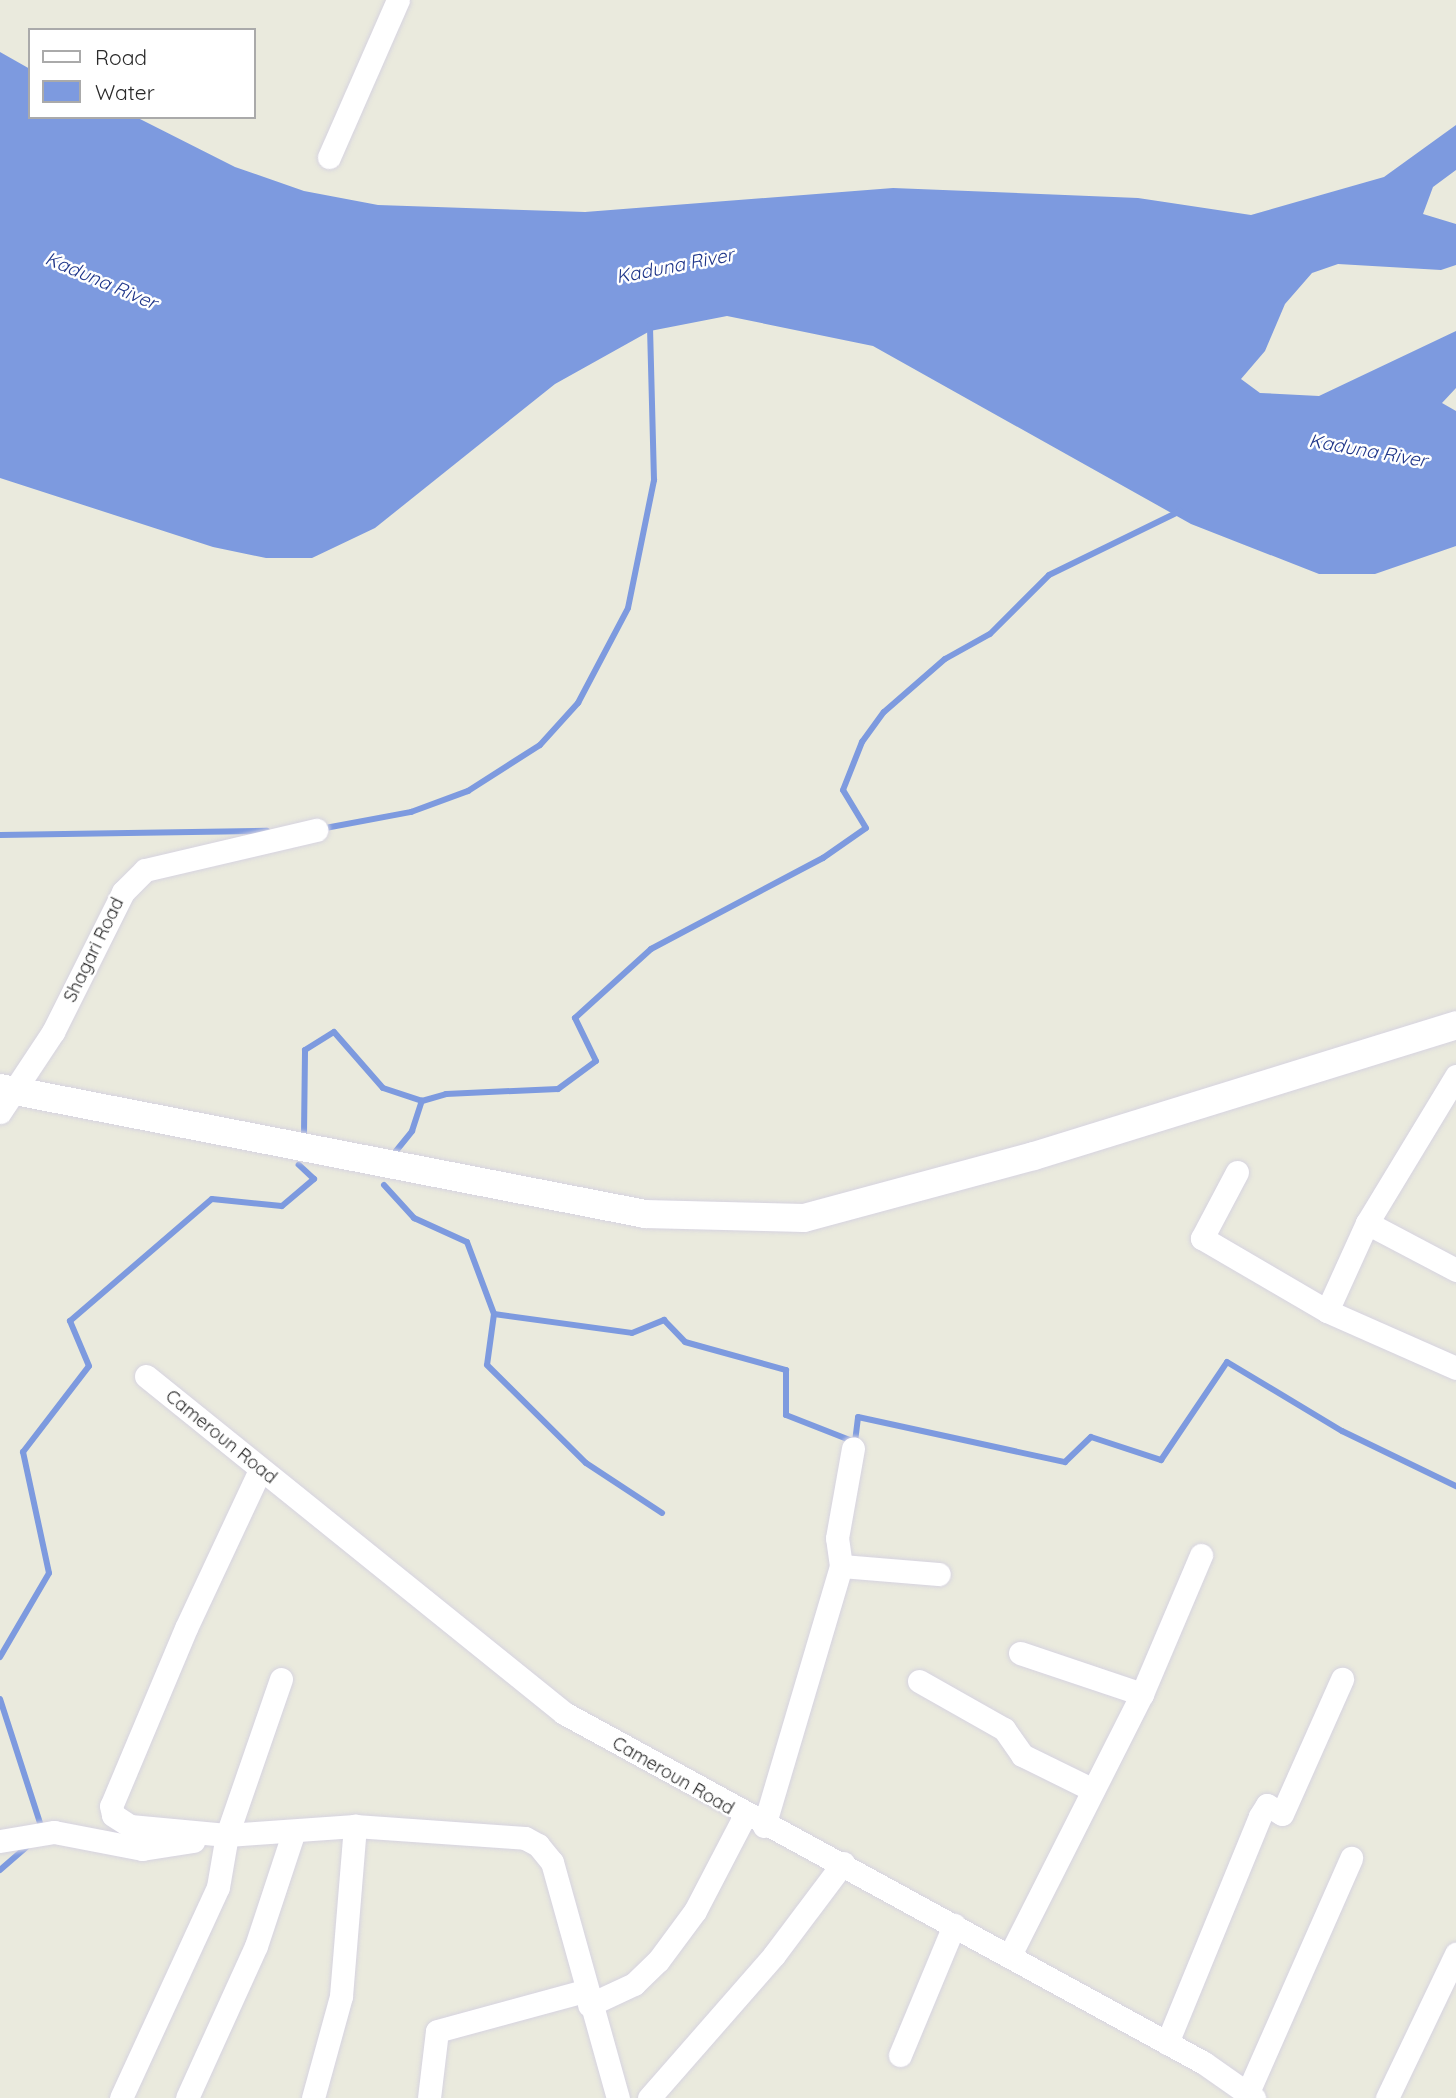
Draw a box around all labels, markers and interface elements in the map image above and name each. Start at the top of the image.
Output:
legend [28,28,256,119]
text: Road [95,44,147,70]
text: Water [95,79,155,105]
water label: Kaduna River [614,243,736,289]
water label: Kaduna River [42,247,160,315]
water label: Kaduna River [1307,429,1429,473]
street label: Shagari Road [59,894,129,1006]
street label: Cameroun Road [161,1386,281,1488]
street label: Cameroun Road [608,1732,738,1820]

